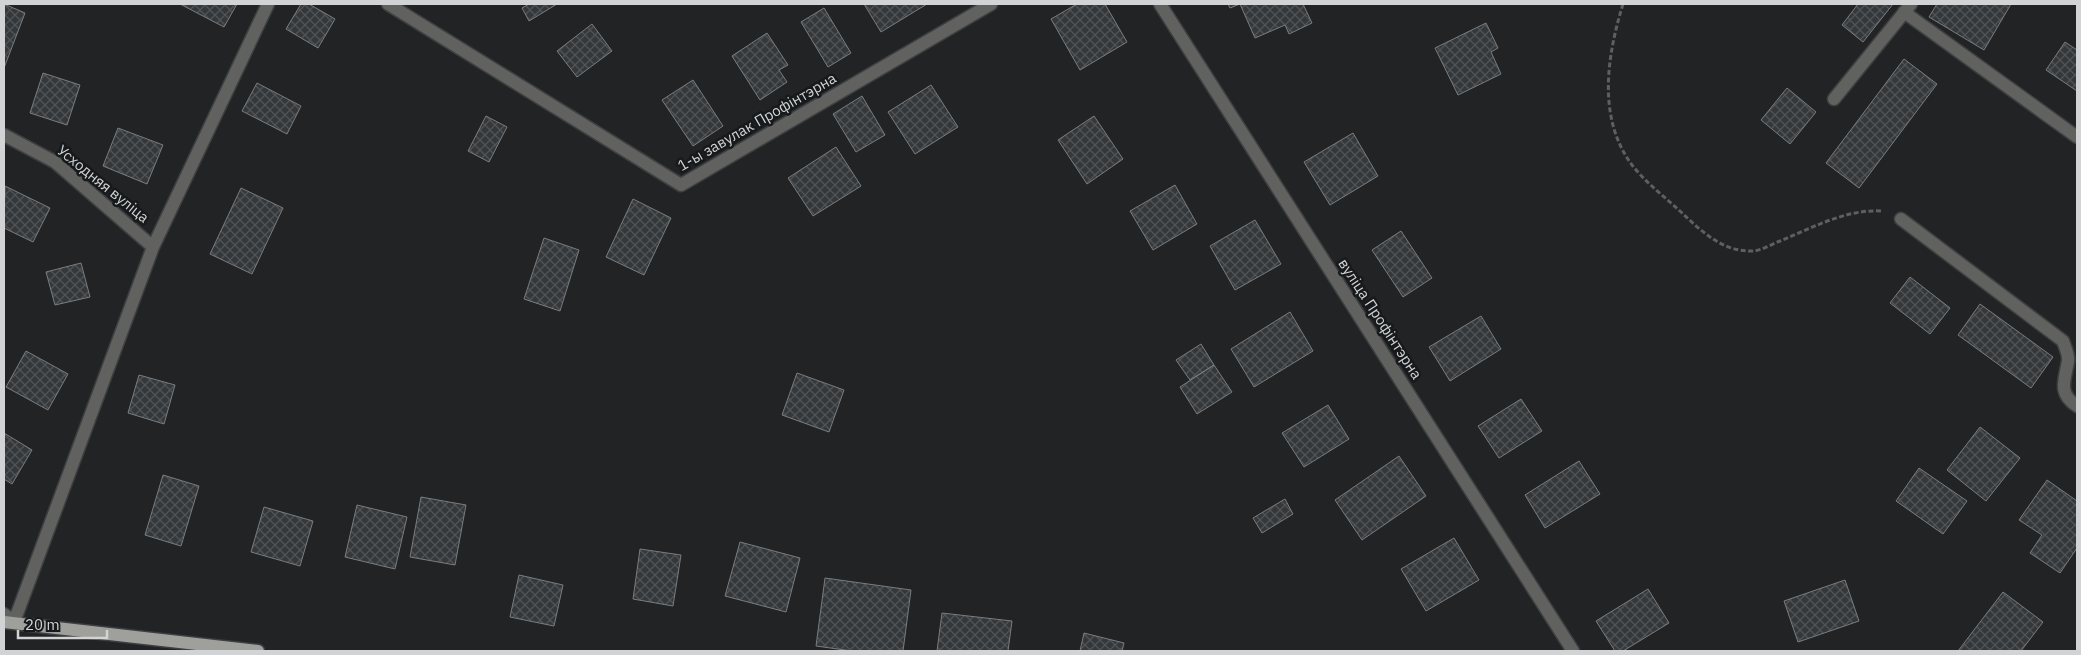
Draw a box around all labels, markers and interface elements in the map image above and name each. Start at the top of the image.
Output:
street label: 1-ы завулак Профінтэрна [674,68,840,175]
street label: Усходняя вуліца [53,141,153,227]
street label: вуліца Профінтэрна [1334,255,1426,383]
scale bar [18,608,106,640]
text: 20 m [25,615,60,634]

